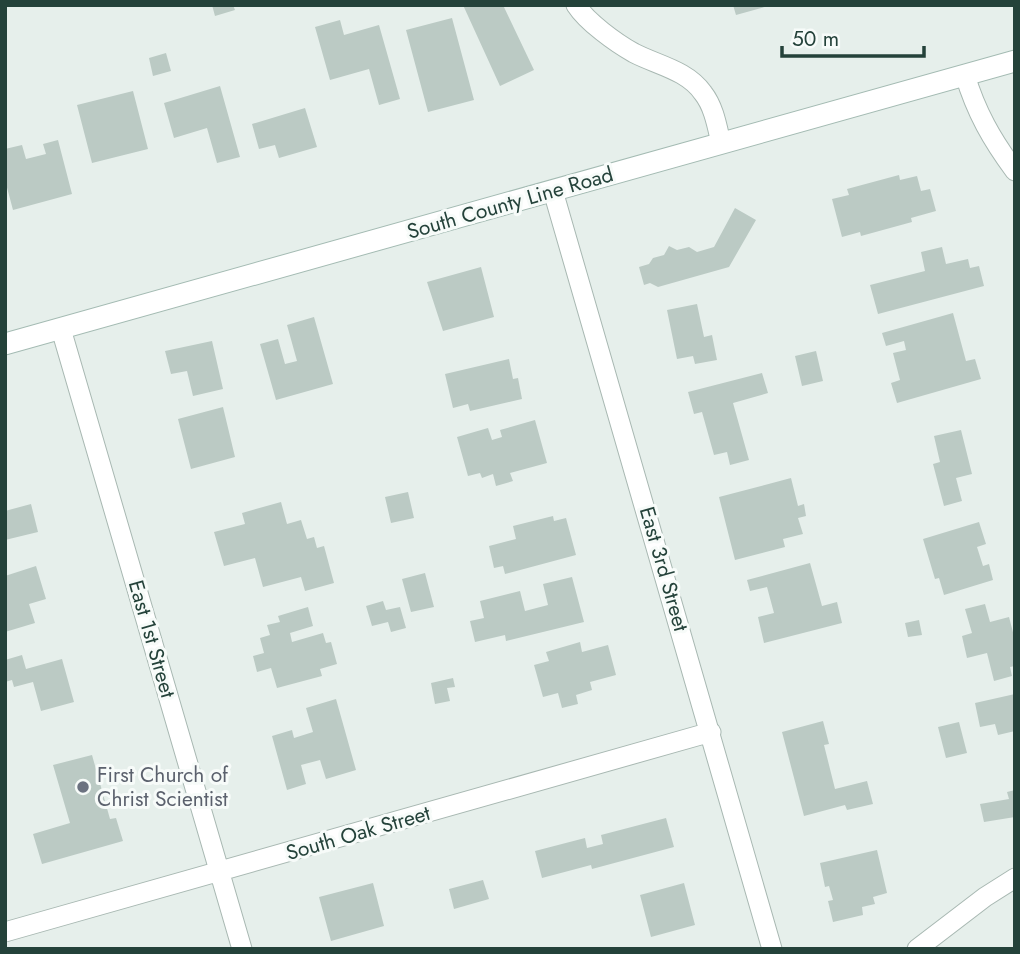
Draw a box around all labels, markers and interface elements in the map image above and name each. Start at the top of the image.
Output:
scale bar [782,14,924,58]
text: 50 m [792,24,839,54]
street label: South County Line Road [403,159,617,247]
street label: East 3rd Street [632,503,696,635]
street label: East 1st Street [121,577,183,701]
place label: First Church of Christ Scientist [97,760,229,814]
marker: First Church of Christ Scientist [75,779,91,795]
street label: South Oak Street [282,798,434,868]

